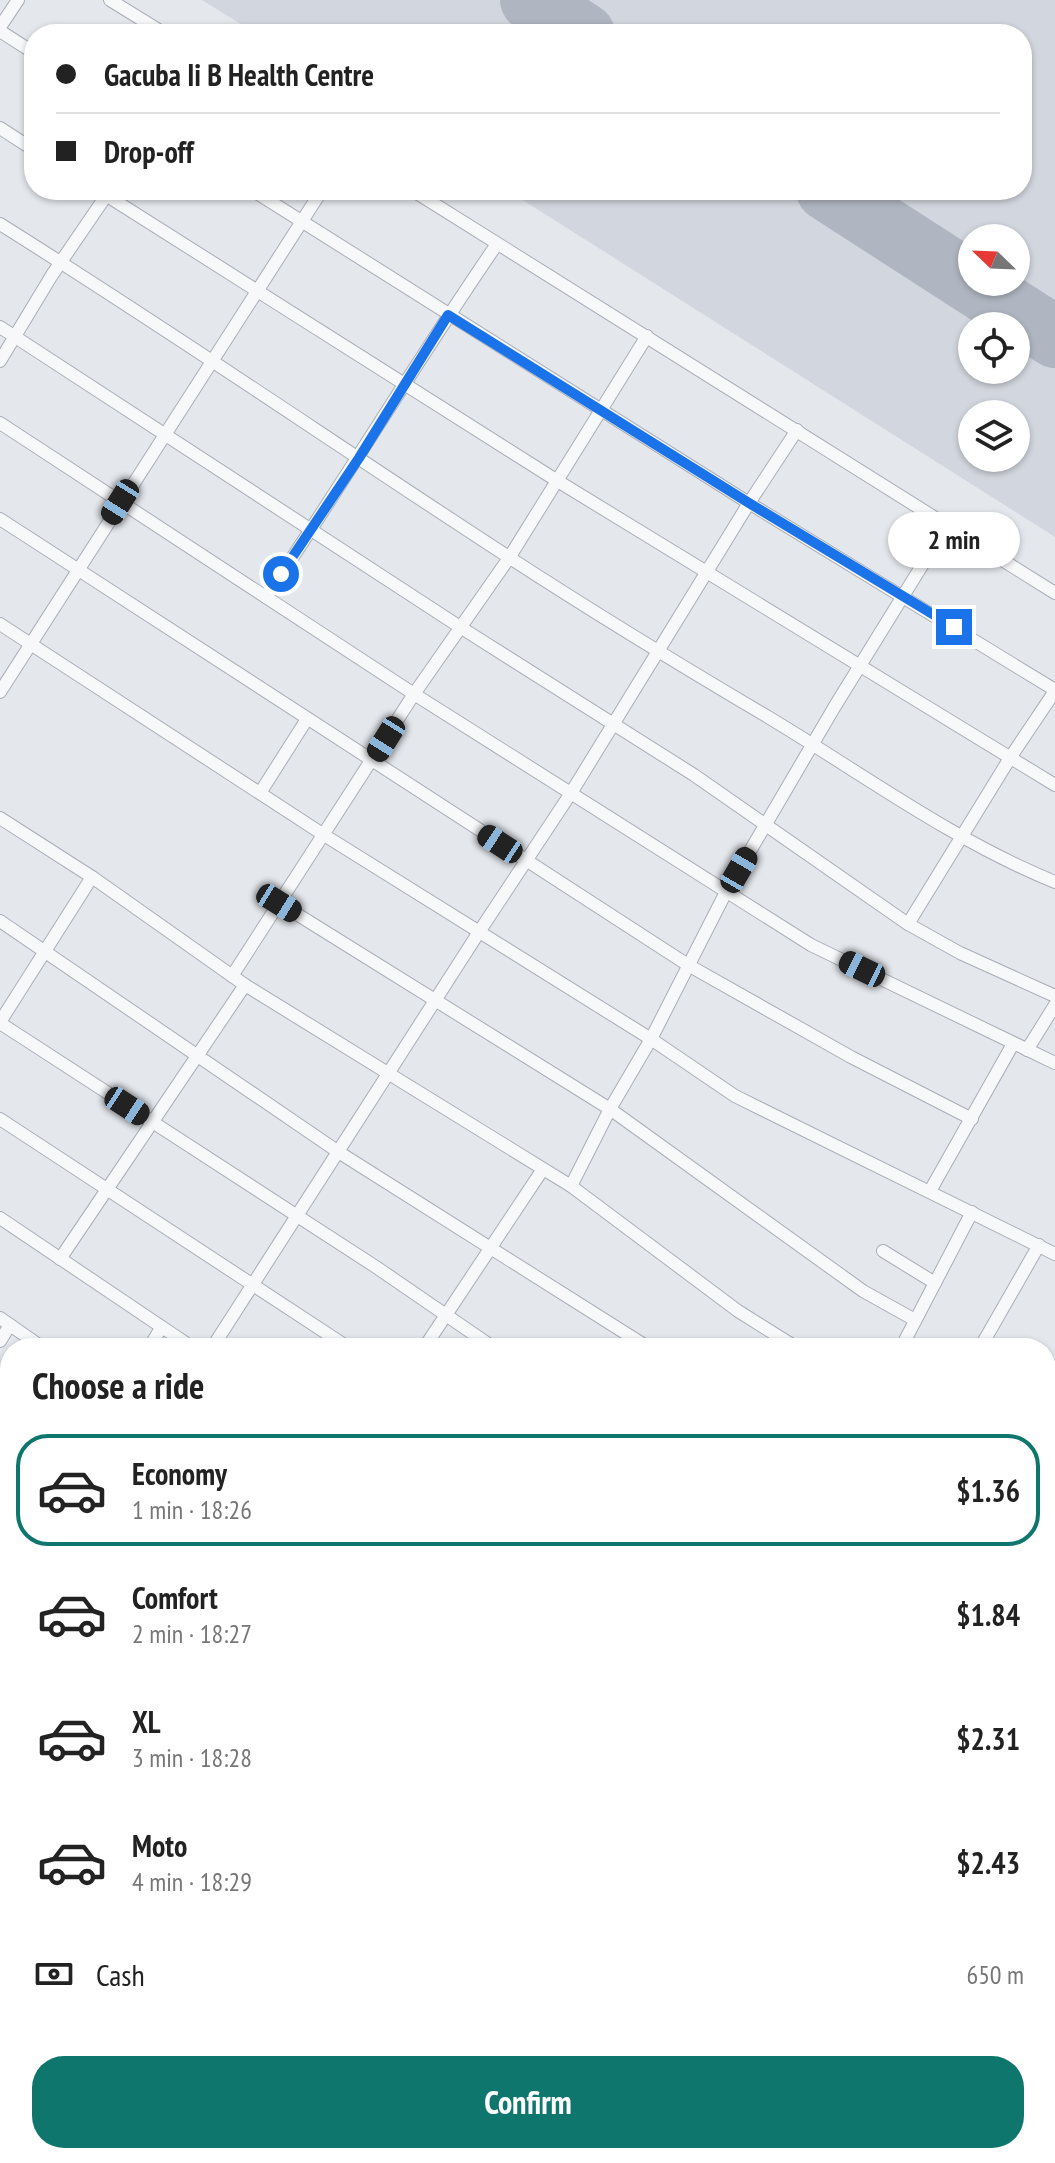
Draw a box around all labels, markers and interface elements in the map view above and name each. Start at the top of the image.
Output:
text: Gacuba Ii B Health Centre [104,55,374,94]
text: Drop-off [104,132,194,171]
north arrow [958,224,1030,296]
map controls [958,224,1030,472]
button: locate [958,312,1030,384]
button: layers [958,400,1030,472]
car [97,475,143,529]
callout: 2 min [888,511,1020,567]
text: 2 min [928,523,980,556]
route start [263,556,299,592]
route end [936,609,972,645]
car [363,712,409,766]
car [473,821,527,867]
car [717,843,761,897]
car [252,880,306,926]
car [835,948,889,990]
car [100,1083,154,1129]
text: Choose a ride [32,1362,204,1409]
icon: car [36,1454,108,1526]
text: Economy [132,1454,227,1493]
text: $1.36 [956,1471,1020,1510]
text: 1 min · 18:26 [132,1493,252,1526]
icon: car [36,1578,108,1650]
text: Comfort [132,1578,218,1617]
text: $1.84 [956,1595,1020,1634]
text: 2 min · 18:27 [132,1617,252,1650]
icon: car [36,1702,108,1774]
text: XL [132,1702,161,1741]
text: $2.31 [956,1719,1020,1758]
text: 3 min · 18:28 [132,1741,252,1774]
icon: car [36,1826,108,1898]
text: Moto [132,1826,187,1865]
text: $2.43 [956,1843,1020,1882]
text: 4 min · 18:29 [132,1865,252,1898]
icon: cash [32,1952,76,1996]
text: Cash [96,1955,145,1994]
text: 650 m [966,1958,1024,1991]
button: Confirm [32,2056,1024,2148]

